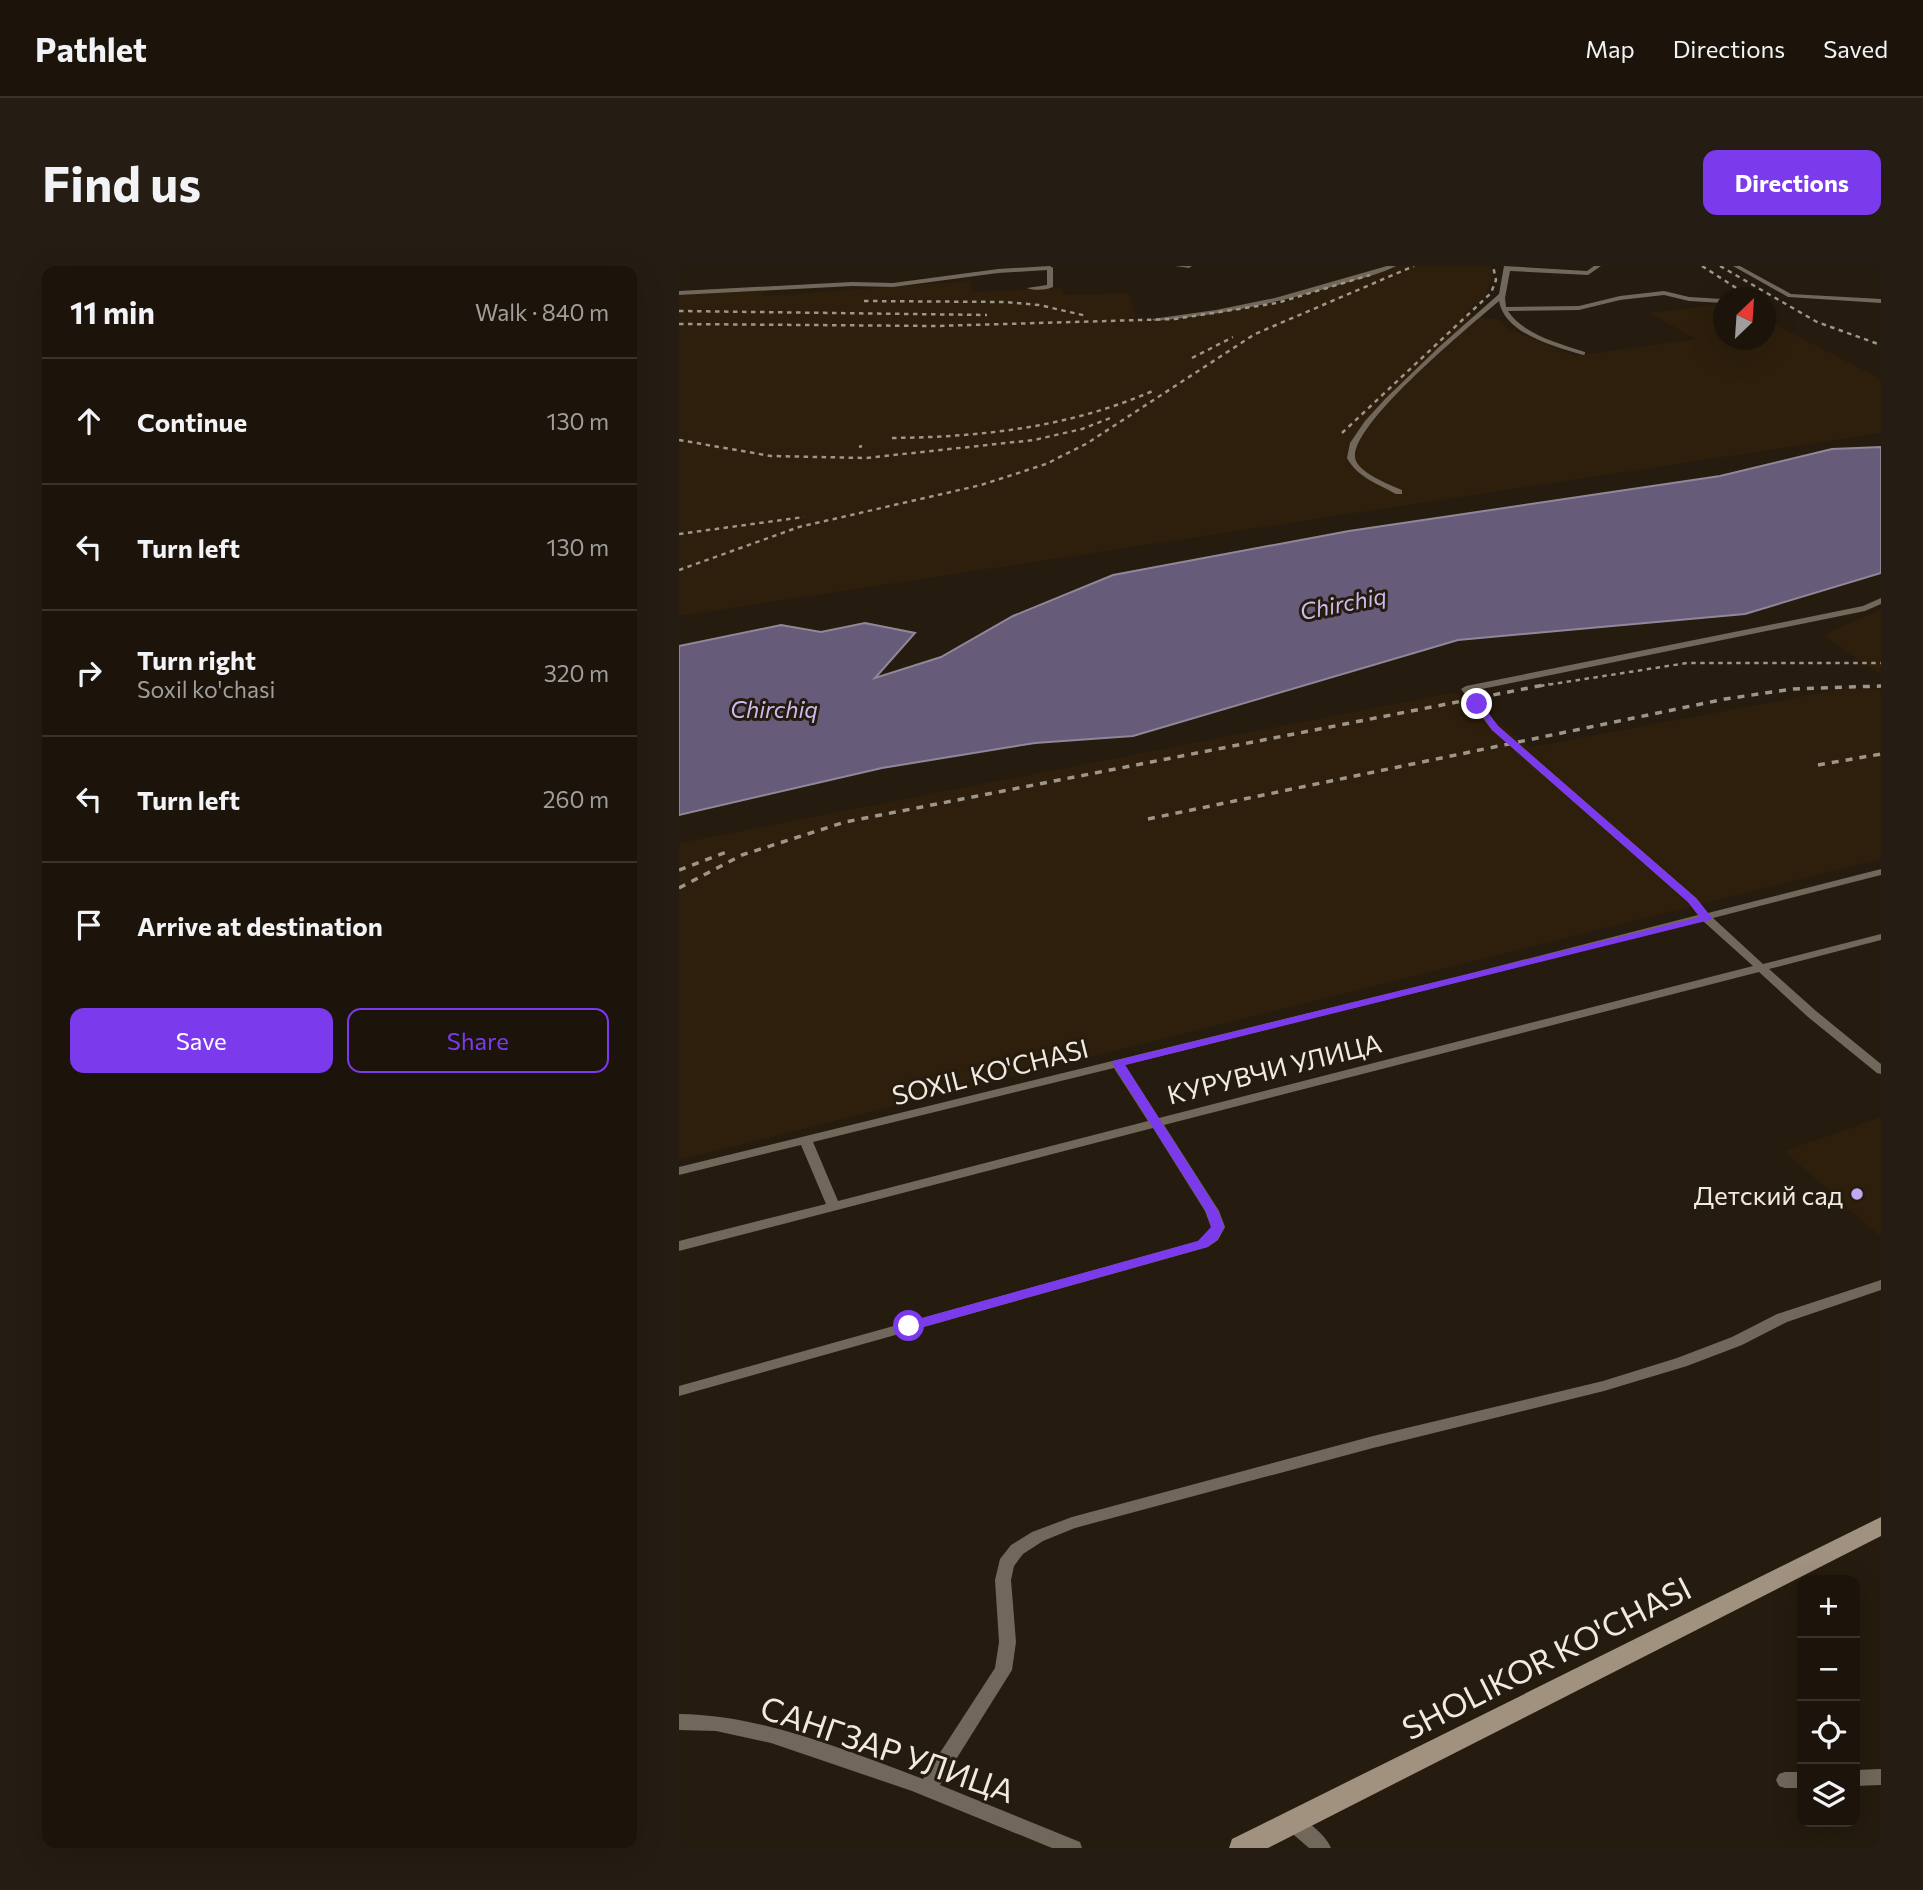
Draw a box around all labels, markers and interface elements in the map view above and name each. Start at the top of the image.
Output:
text: Pathlet [35,28,147,69]
text: Map [1585,34,1635,63]
text: Directions [1673,34,1785,63]
text: Saved [1823,34,1888,63]
button: Directions [1703,150,1881,215]
text: Find us [42,152,201,212]
north arrow [1713,287,1776,350]
text: 11 min [70,293,155,330]
text: Walk · 840 m [475,298,609,326]
icon: ahead [70,402,108,440]
text: Continue [137,406,247,437]
text: 130 m [547,407,609,435]
icon: left [70,528,108,566]
text: Turn left [137,532,240,563]
text: 130 m [547,533,609,561]
water label: Chirchiq [1297,581,1389,625]
text: Turn right [137,644,256,675]
icon: right [70,654,108,692]
text: 320 m [544,659,609,687]
text: Soxil ko'chasi [137,675,275,703]
route end [1461,688,1492,719]
water label: Chirchiq [730,695,818,723]
icon: left [70,780,108,818]
text: Turn left [137,784,240,815]
text: 260 m [543,785,609,813]
icon: arrive [70,906,108,944]
text: Arrive at destination [137,910,383,941]
button: Save [70,1008,333,1073]
button: Share [347,1008,609,1073]
street label: КУРУВЧИ УЛИЦА [1164,1026,1384,1110]
street label: SOXIL KO'CHASI [889,1032,1091,1110]
place label: Детский сад [1694,1179,1843,1210]
marker: Детский сад [1849,1186,1865,1202]
route start [893,1310,924,1341]
street label: SHOLIKOR KO'CHASI [1395,1567,1697,1747]
map controls [1797,1575,1860,1827]
button: + [1797,1575,1860,1638]
button: − [1797,1638,1860,1701]
street label: САНГЗАР УЛИЦА [756,1686,1020,1810]
button: locate [1797,1701,1860,1764]
button: layers [1797,1764,1860,1827]

